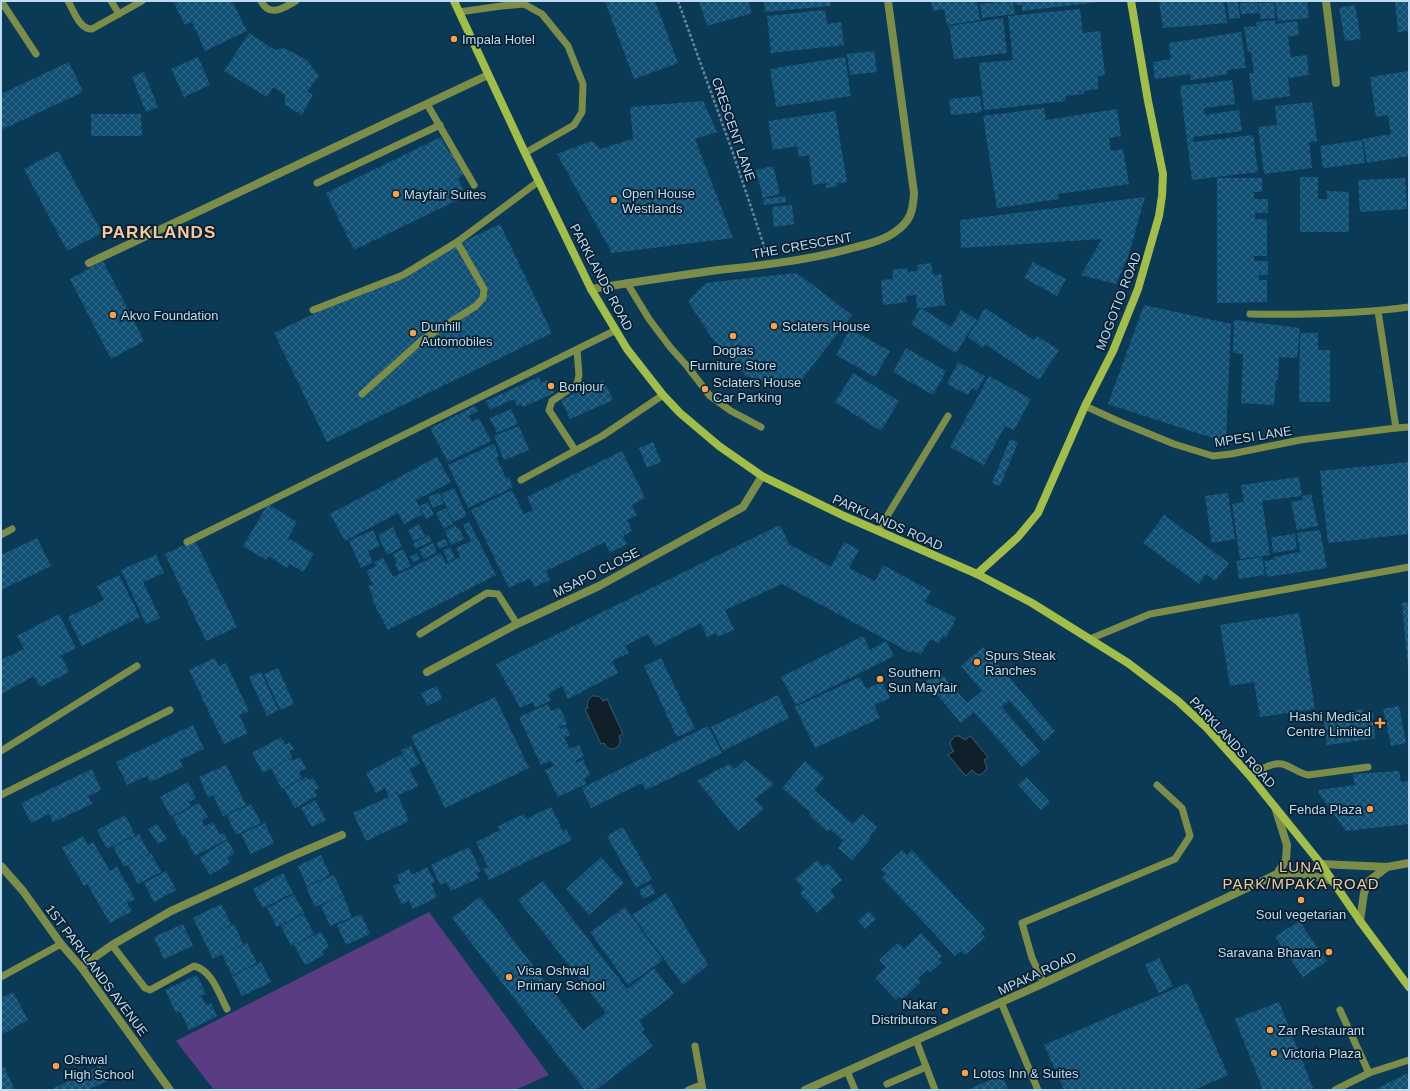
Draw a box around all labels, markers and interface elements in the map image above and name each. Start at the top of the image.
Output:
place label: Impala Hotel [462,32,535,47]
marker: Impala Hotel [449,34,459,44]
street label: CRESCENT LANE [709,75,758,183]
place label: Open House Westlands [622,186,695,216]
place label: Mayfair Suites [404,187,487,202]
marker: Mayfair Suites [391,189,401,199]
marker: Open House Westlands [609,195,619,205]
street label: PARKLANDS ROAD [567,221,636,333]
district label: PARKLANDS [102,223,216,242]
street label: THE CRESCENT [751,229,853,262]
street label: MOGOTIO ROAD [1093,250,1144,352]
place label: Akvo Foundation [121,308,219,323]
marker: Akvo Foundation [108,310,118,320]
place label: Dunhill Automobiles [421,319,493,349]
place label: Sclaters House [782,319,870,334]
marker: Sclaters House [769,321,779,331]
marker: Dunhill Automobiles [408,328,418,338]
marker: Dogtas Furniture Store [728,331,738,341]
place label: Dogtas Furniture Store [690,343,776,373]
place label: Sclaters House Car Parking [713,375,801,405]
place label: Bonjour [559,379,604,394]
marker: Bonjour [546,381,556,391]
marker: Sclaters House Car Parking [700,384,710,394]
street label: MPESI LANE [1213,423,1293,450]
street label: PARKLANDS ROAD [830,491,945,554]
street label: MSAPO CLOSE [551,544,642,601]
place label: Spurs Steak Ranches [985,648,1056,678]
marker: Spurs Steak Ranches [972,657,982,667]
place label: Southern Sun Mayfair [888,665,958,695]
marker: Southern Sun Mayfair [875,674,885,684]
street label: PARKLANDS ROAD [1187,694,1279,791]
place label: Hashi Medical Centre Limited [1286,709,1371,739]
marker: Hashi Medical Centre Limited [1374,717,1386,729]
place label: Fehda Plaza [1289,802,1363,817]
marker: Fehda Plaza [1365,804,1375,814]
district label: LUNA PARK/MPAKA ROAD [1223,858,1379,892]
marker: Soul vegetarian [1296,895,1306,905]
street label: 1ST PARKLANDS AVENUE [42,902,151,1039]
place label: Soul vegetarian [1256,907,1346,922]
place label: Saravana Bhavan [1218,945,1321,960]
marker: Saravana Bhavan [1324,947,1334,957]
street label: MPAKA ROAD [996,949,1079,998]
place label: Visa Oshwal Primary School [517,963,605,993]
marker: Visa Oshwal Primary School [504,972,514,982]
place label: Nakar Distributors [871,997,938,1027]
marker: Nakar Distributors [940,1006,950,1016]
place label: Zar Restaurant [1278,1023,1365,1038]
marker: Zar Restaurant [1265,1025,1275,1035]
place label: Victoria Plaza [1282,1046,1362,1061]
marker: Victoria Plaza [1269,1048,1279,1058]
place label: Oshwal High School [64,1052,134,1082]
marker: Oshwal High School [51,1061,61,1071]
place label: Lotos Inn & Suites [973,1066,1079,1081]
marker: Lotos Inn & Suites [960,1068,970,1078]

